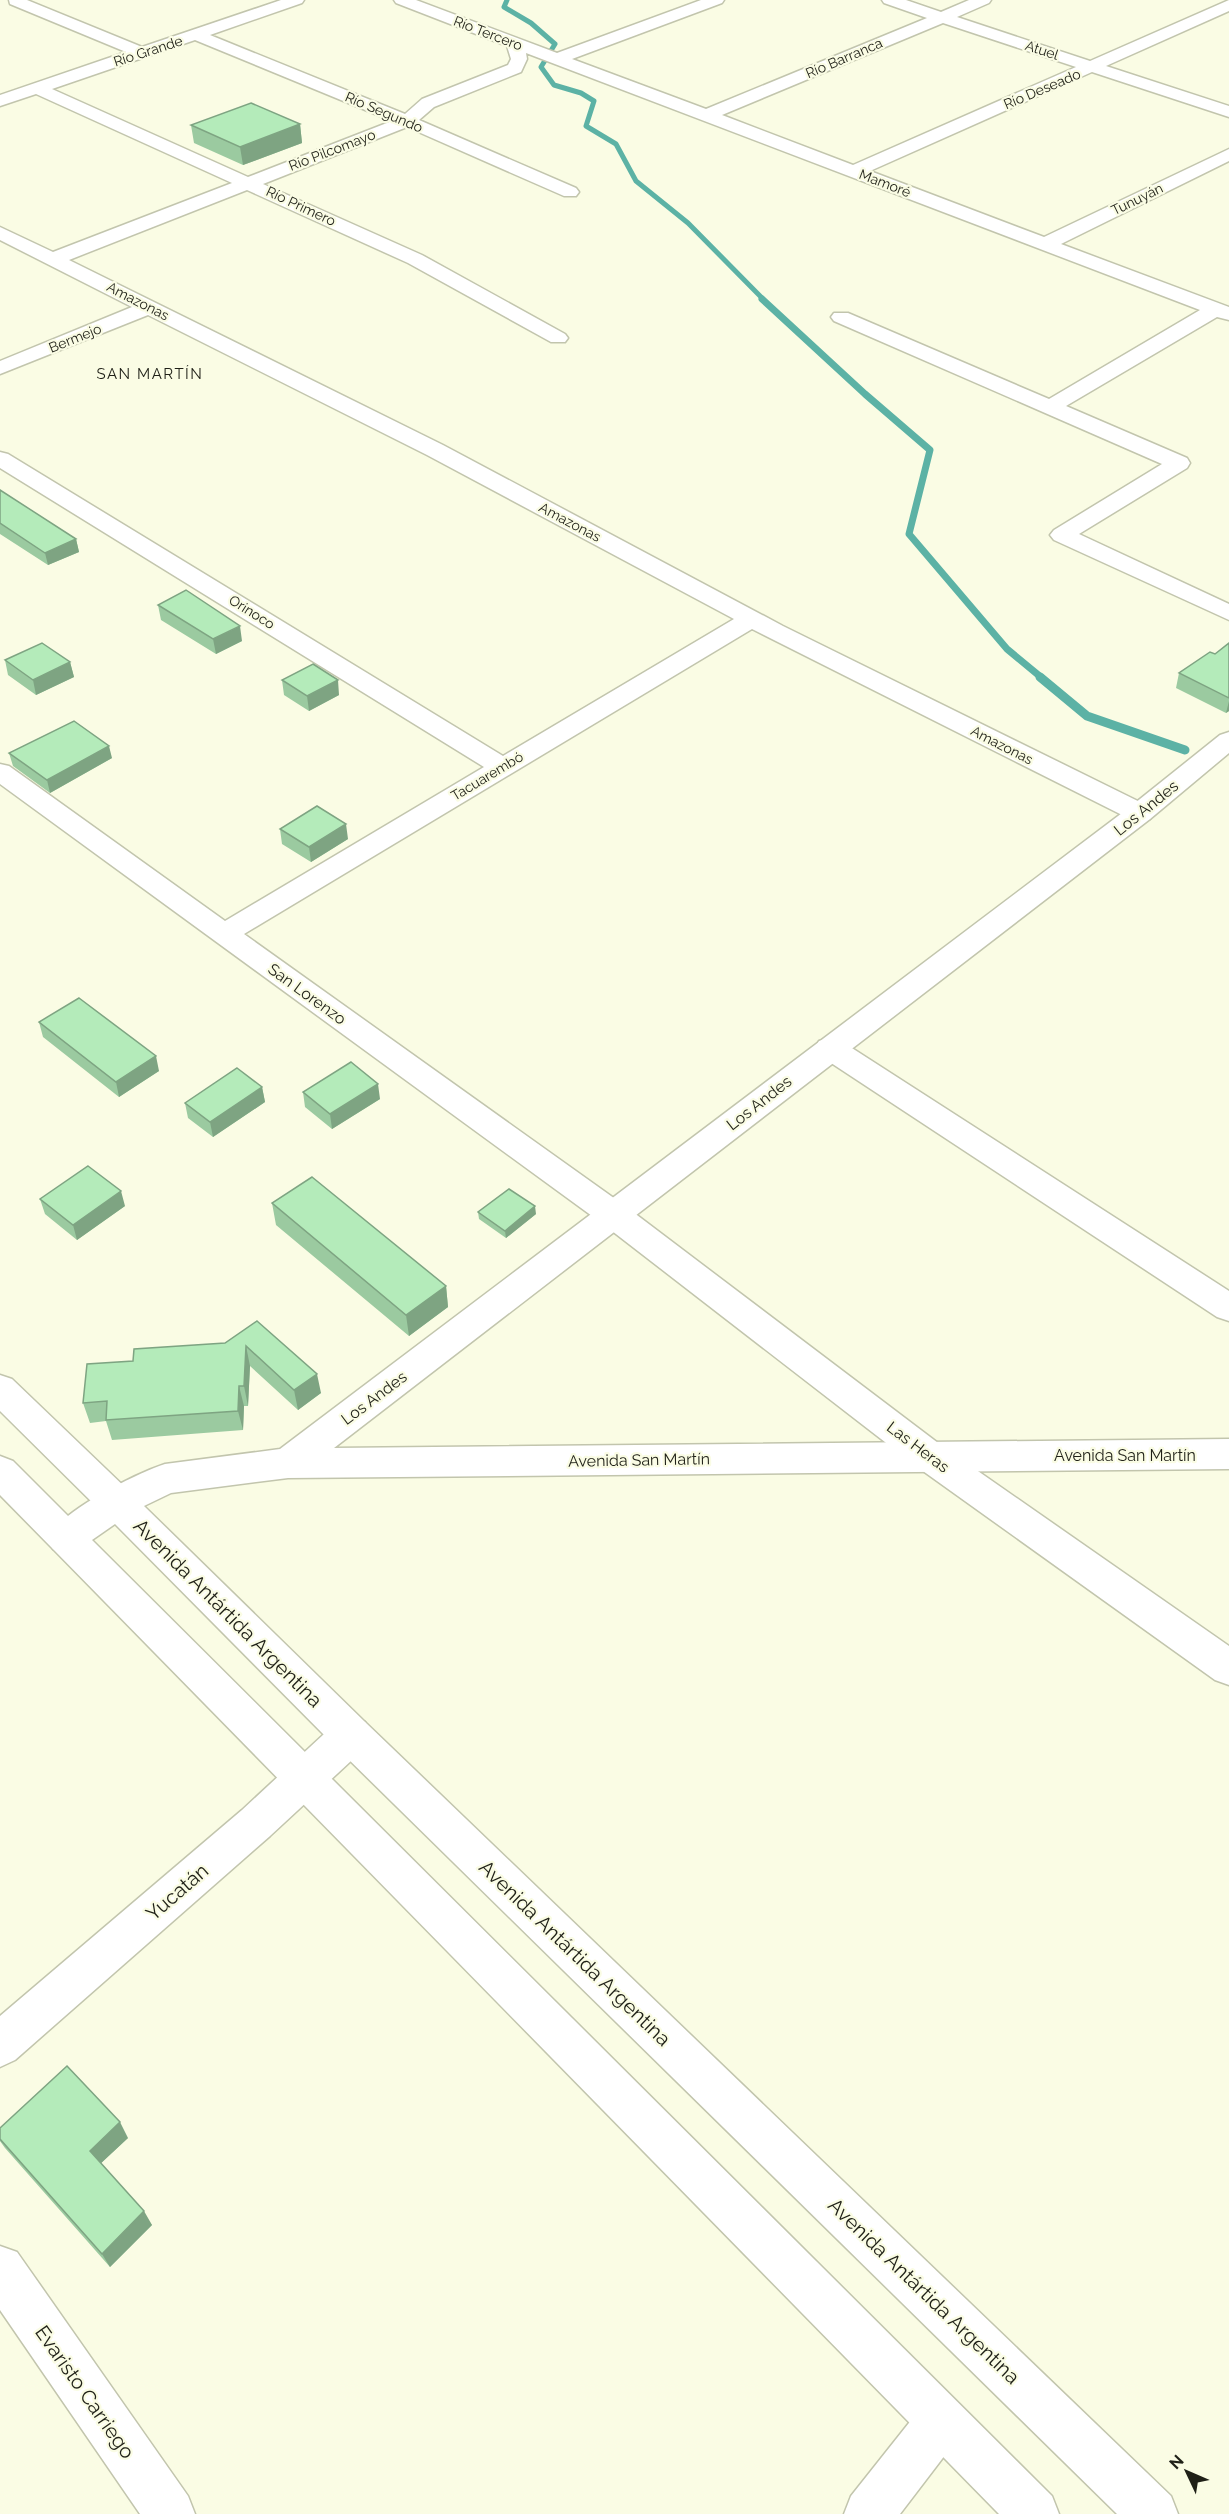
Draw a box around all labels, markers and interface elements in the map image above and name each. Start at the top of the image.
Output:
street label: Río Tercero [451,13,525,53]
street label: Río Grande [111,32,185,70]
street label: Río Barranca [803,35,885,81]
street label: Atuel [1023,37,1061,63]
street label: Río Deseado [1001,66,1083,112]
street label: Río Segundo [343,88,425,136]
street label: Río Pilcomayo [286,126,378,174]
street label: Mamoré [857,166,913,200]
street label: Tunuyán [1109,180,1165,218]
street label: Río Primero [264,183,338,229]
street label: Amazonas [104,279,172,324]
street label: Bermejo [46,320,104,356]
district label: SAN MARTÍN [97,365,203,383]
street label: Amazonas [536,499,604,545]
street label: Orinoco [226,592,278,632]
street label: Amazonas [968,723,1036,768]
street label: Tacuarembó [448,748,526,804]
street label: Los Andes [1110,776,1182,840]
street label: San Lorenzo [264,959,350,1029]
street label: Los Andes [723,1072,795,1134]
street label: Los Andes [337,1367,411,1429]
street label: Las Heras [883,1417,953,1477]
street label: Avenida San Martín [1054,1446,1196,1465]
street label: Avenida San Martín [568,1449,710,1471]
street label: Avenida Antártida Argentina [129,1514,327,1712]
street label: Avenida Antártida Argentina [474,1855,676,2051]
street label: Yucatán [141,1858,213,1926]
street label: Avenida Antártida Argentina [823,2193,1025,2389]
street label: Evaristo Carriego [30,2321,140,2463]
north arrow [1157,2442,1217,2502]
text: N [1165,2451,1188,2473]

